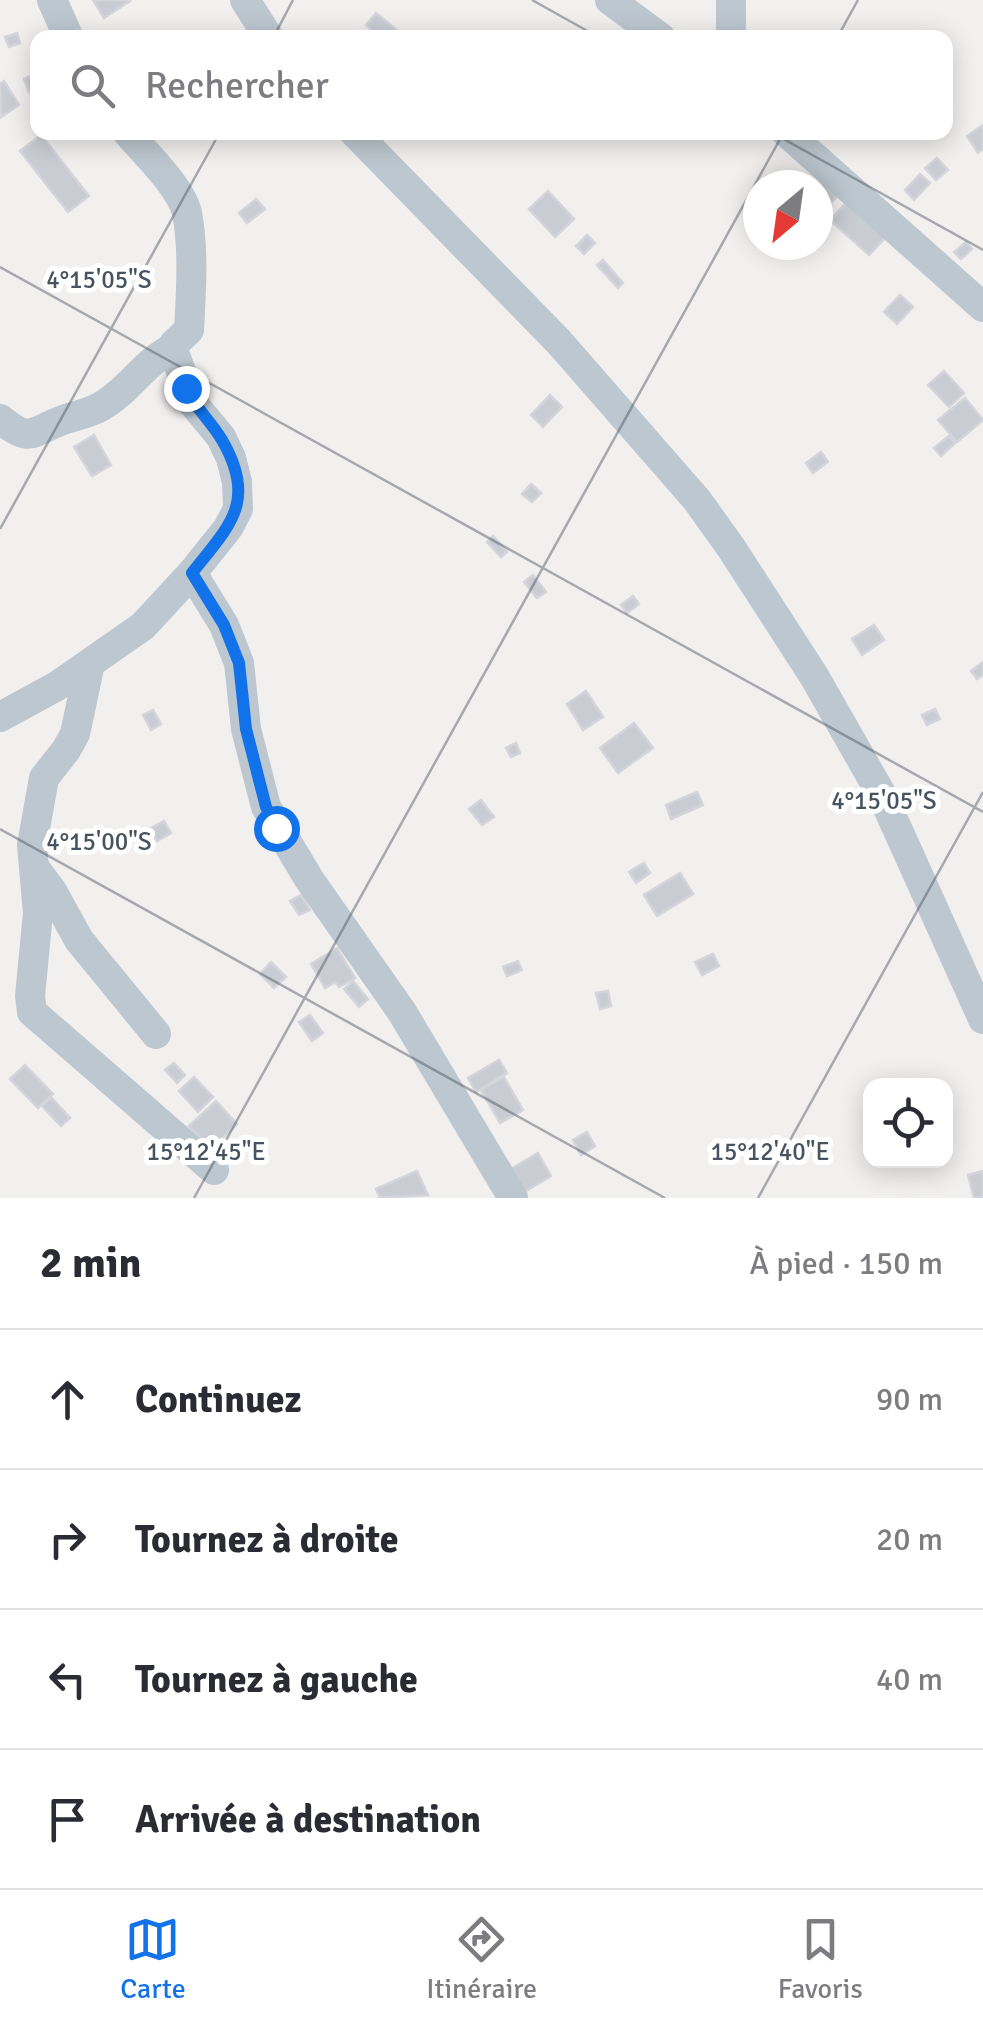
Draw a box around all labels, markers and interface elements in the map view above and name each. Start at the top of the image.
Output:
search box [30,30,953,140]
icon: search [65,58,120,113]
text: Rechercher [145,62,329,109]
north arrow [743,170,833,260]
text: 4°15'05"S [46,264,152,295]
route end [164,366,210,412]
text: 4°15'05"S [831,785,937,816]
route start [254,806,300,852]
text: 4°15'00"S [46,826,152,857]
map controls [863,1078,953,1168]
button: locate [863,1078,953,1168]
text: 15°12'45"E [146,1136,266,1167]
text: 15°12'40"E [710,1136,830,1167]
text: 2 min [40,1238,141,1289]
text: À pied · 150 m [750,1244,943,1283]
icon: ahead [40,1372,95,1427]
text: Continuez [135,1376,302,1423]
text: 90 m [876,1380,943,1419]
icon: right [40,1512,95,1567]
text: Tournez à droite [135,1516,399,1563]
text: 20 m [876,1520,943,1559]
icon: left [40,1652,95,1707]
text: Tournez à gauche [135,1656,418,1703]
text: 40 m [876,1660,943,1699]
icon: arrive [40,1792,95,1847]
text: Arrivée à destination [135,1796,481,1843]
tab: Carte [120,1912,186,2006]
tab: Itinéraire [426,1912,537,2006]
tab: Favoris [778,1912,863,2006]

